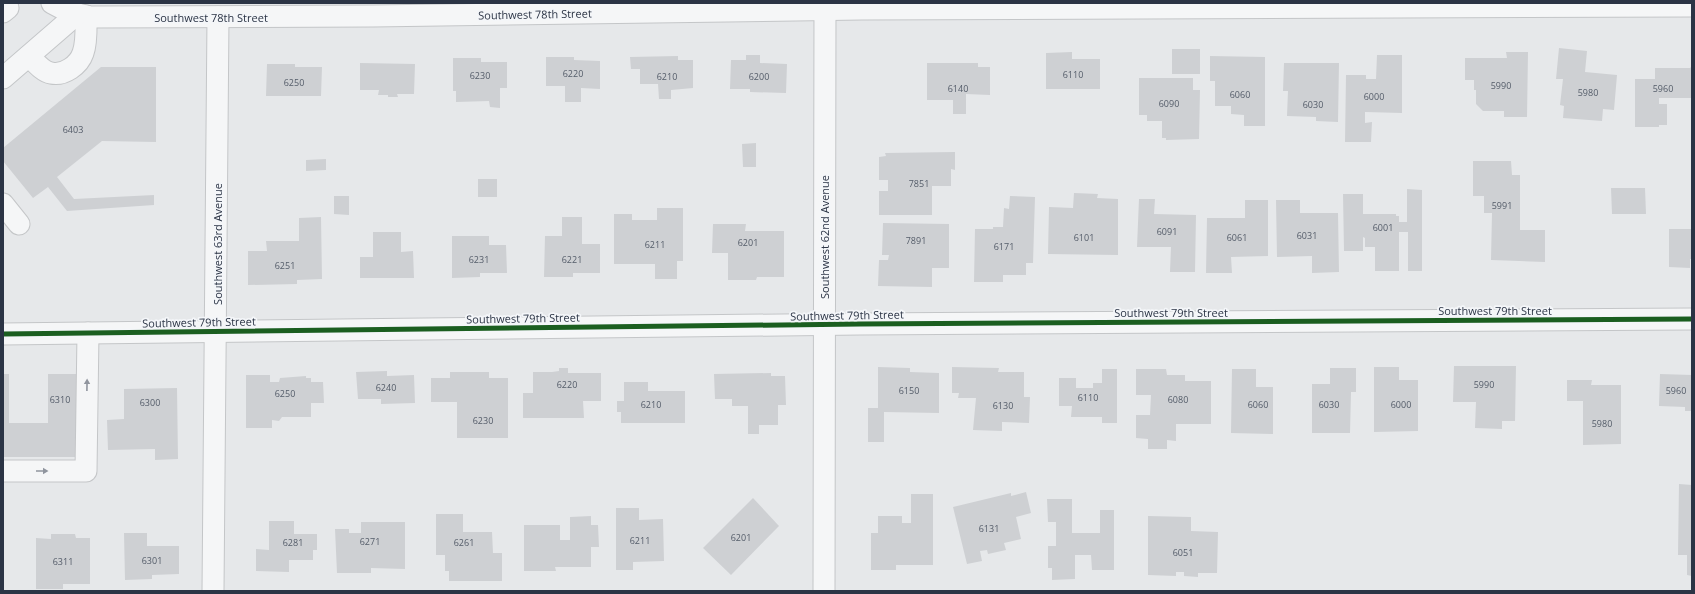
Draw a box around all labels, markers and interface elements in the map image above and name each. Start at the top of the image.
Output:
street label: Southwest 78th Street [478,6,592,22]
street label: Southwest 78th Street [154,10,268,25]
house number: 6220 [563,67,583,80]
house number: 6110 [1063,68,1083,81]
house number: 6230 [470,69,490,82]
house number: 6210 [657,70,677,83]
house number: 6200 [749,70,769,83]
house number: 6250 [284,76,304,89]
house number: 5990 [1491,79,1511,92]
house number: 6140 [948,82,968,95]
house number: 5960 [1653,82,1673,95]
house number: 5980 [1578,86,1598,99]
house number: 6060 [1230,88,1250,101]
house number: 6000 [1364,90,1384,103]
house number: 6090 [1159,97,1179,110]
house number: 6030 [1303,98,1323,111]
house number: 6403 [63,123,83,136]
street label: Southwest 62nd Avenue [817,175,832,299]
house number: 7851 [909,177,929,190]
street label: Southwest 63rd Avenue [210,183,225,305]
house number: 5991 [1492,199,1512,212]
house number: 6001 [1373,221,1393,234]
house number: 6091 [1157,225,1177,238]
house number: 6031 [1297,229,1317,242]
house number: 6101 [1074,231,1094,244]
house number: 6061 [1227,231,1247,244]
house number: 7891 [906,234,926,247]
house number: 6201 [738,236,758,249]
house number: 6211 [645,238,665,251]
house number: 6171 [994,240,1014,253]
house number: 6231 [469,253,489,266]
house number: 6221 [562,253,582,266]
house number: 6251 [275,259,295,272]
street label: Southwest 79th Street [1438,303,1552,318]
street label: Southwest 79th Street [1114,305,1228,320]
street label: Southwest 79th Street [790,307,904,323]
street label: Southwest 79th Street [466,310,580,326]
street label: Southwest 79th Street [142,314,256,330]
one-way arrow [84,378,90,391]
house number: 6220 [557,378,577,391]
house number: 5990 [1474,378,1494,391]
house number: 6240 [376,381,396,394]
house number: 6150 [899,384,919,397]
house number: 5960 [1666,384,1686,397]
house number: 6250 [275,387,295,400]
house number: 6110 [1078,391,1098,404]
house number: 6310 [50,393,70,406]
house number: 6080 [1168,393,1188,406]
house number: 6300 [140,396,160,409]
house number: 6210 [641,398,661,411]
house number: 6060 [1248,398,1268,411]
house number: 6030 [1319,398,1339,411]
house number: 6000 [1391,398,1411,411]
house number: 6130 [993,399,1013,412]
house number: 6230 [473,414,493,427]
house number: 5980 [1592,417,1612,430]
one-way arrow [36,468,49,474]
house number: 6131 [979,522,999,535]
house number: 6201 [731,531,751,544]
house number: 6211 [630,534,650,547]
house number: 6271 [360,535,380,548]
house number: 6281 [283,536,303,549]
house number: 6261 [454,536,474,549]
house number: 6051 [1173,546,1193,559]
house number: 6301 [142,554,162,567]
house number: 6311 [53,555,73,568]

